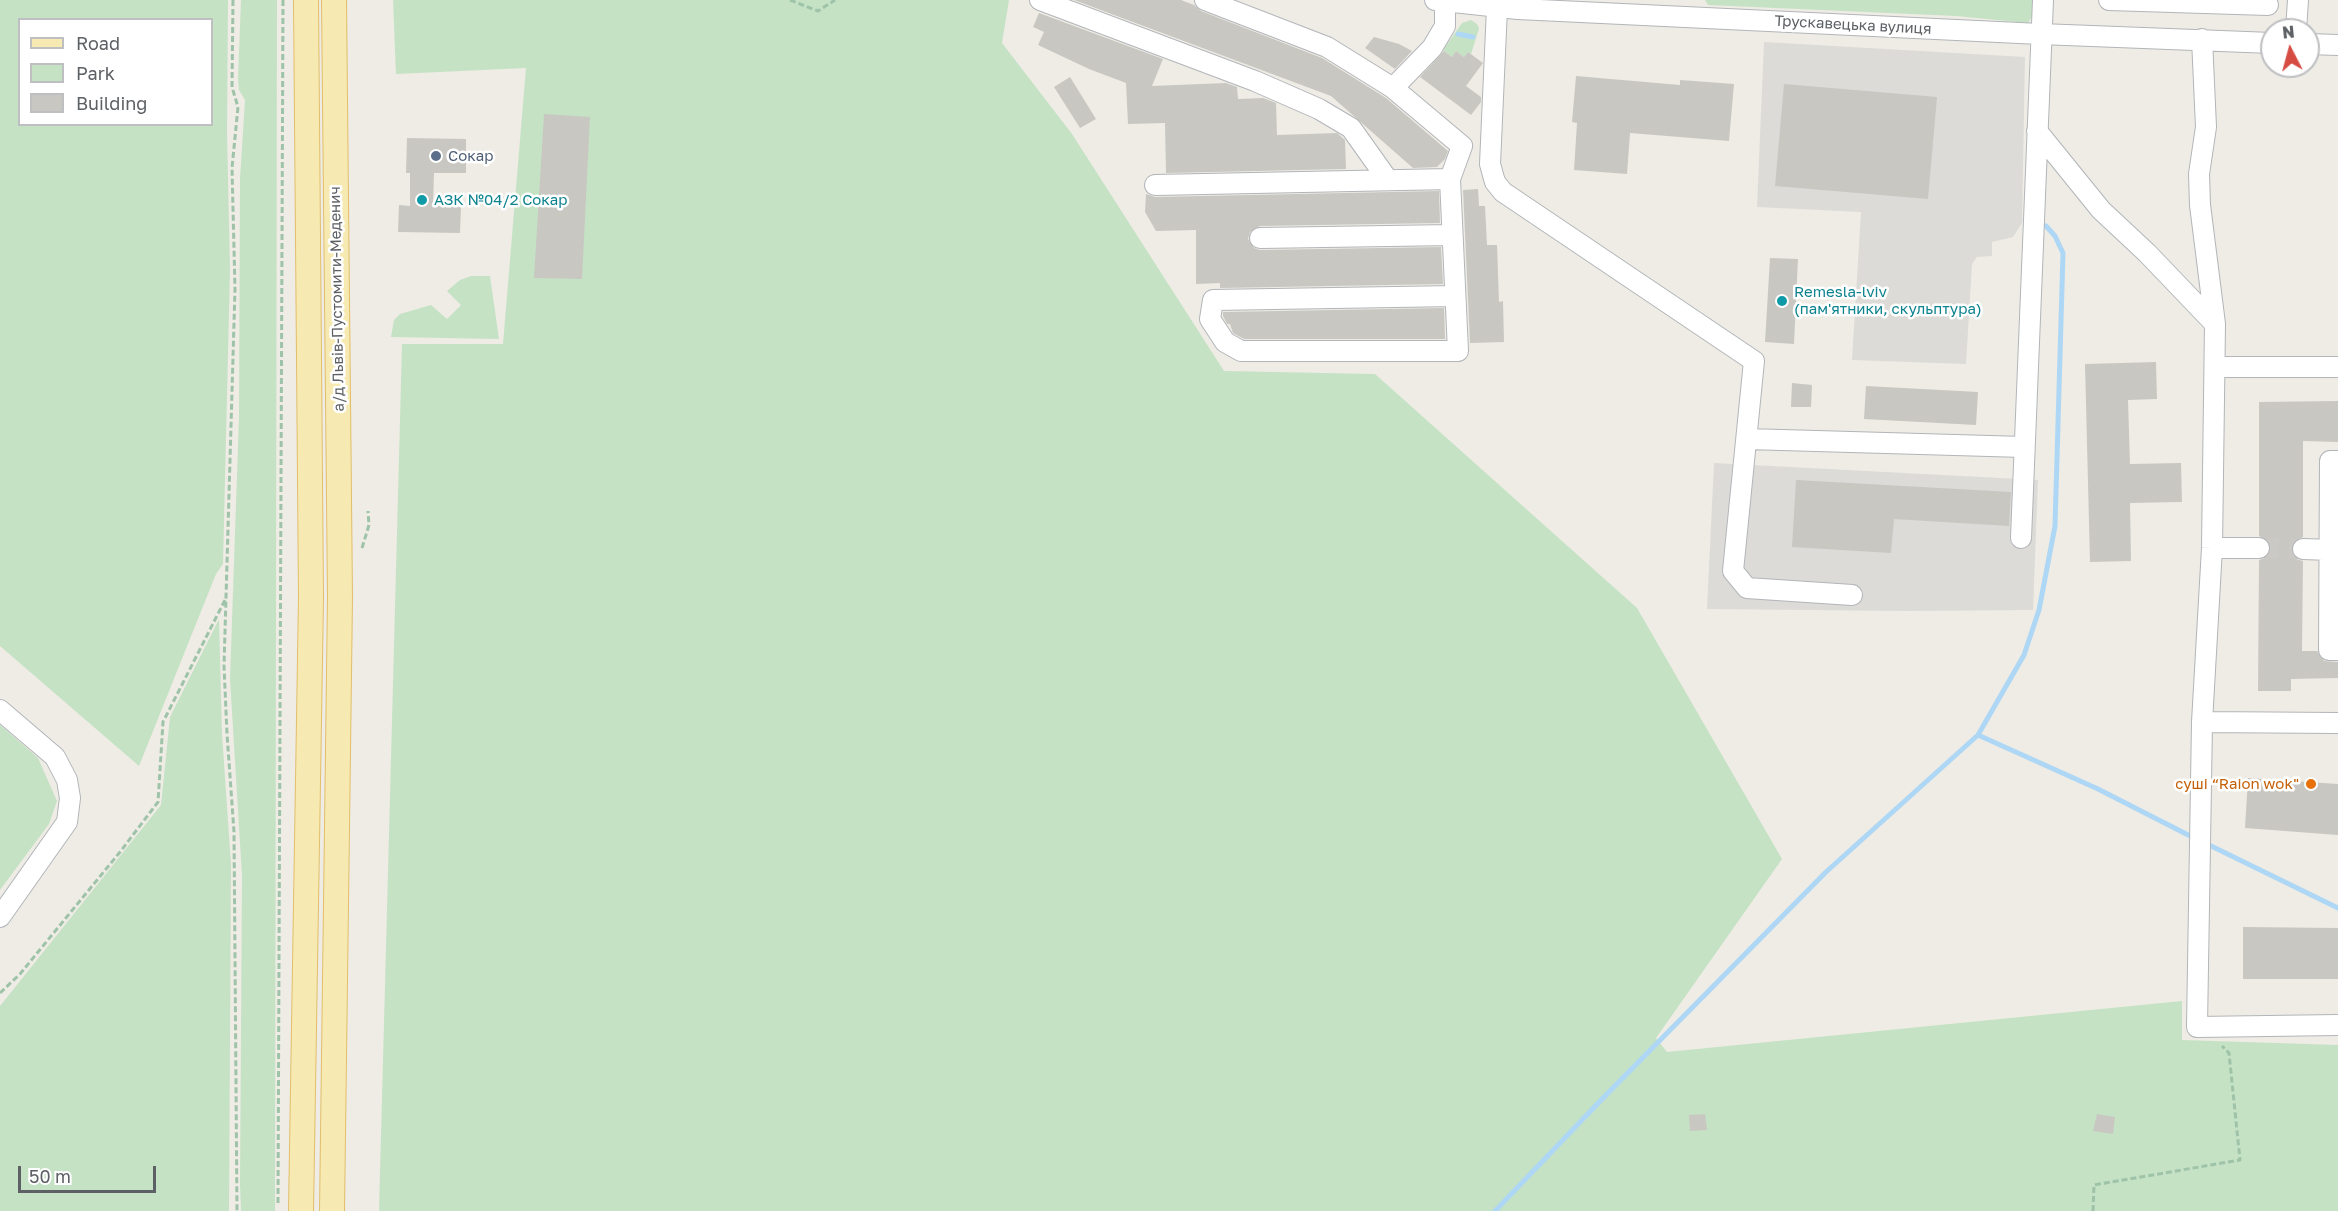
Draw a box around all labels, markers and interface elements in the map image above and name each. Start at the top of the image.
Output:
street label: Трускавецька вулиця [1774,12,1932,38]
legend [18,18,213,126]
north arrow [2260,18,2320,78]
text: N [2281,22,2295,43]
text: Road [76,32,120,54]
text: Park [76,62,115,84]
text: Building [76,92,147,114]
place label: Сокар [448,147,493,165]
marker: Сокар [429,149,443,163]
street label: а/д Львів-Пустомити-Меденич [326,186,348,412]
place label: АЗК №04/2 Сокар [434,191,567,209]
marker: АЗК №04/2 Сокар [415,193,429,207]
place label: Remesla-lviv (пам'ятники, скульптура) [1794,283,1982,318]
marker: Remesla-lviv (пам'ятники, скульптура) [1775,294,1789,308]
place label: суші “Raion wok" [2175,775,2299,793]
marker: суші “Raion wok" [2304,777,2318,791]
scale bar [21,1154,159,1192]
text: 50 m [29,1165,71,1187]

